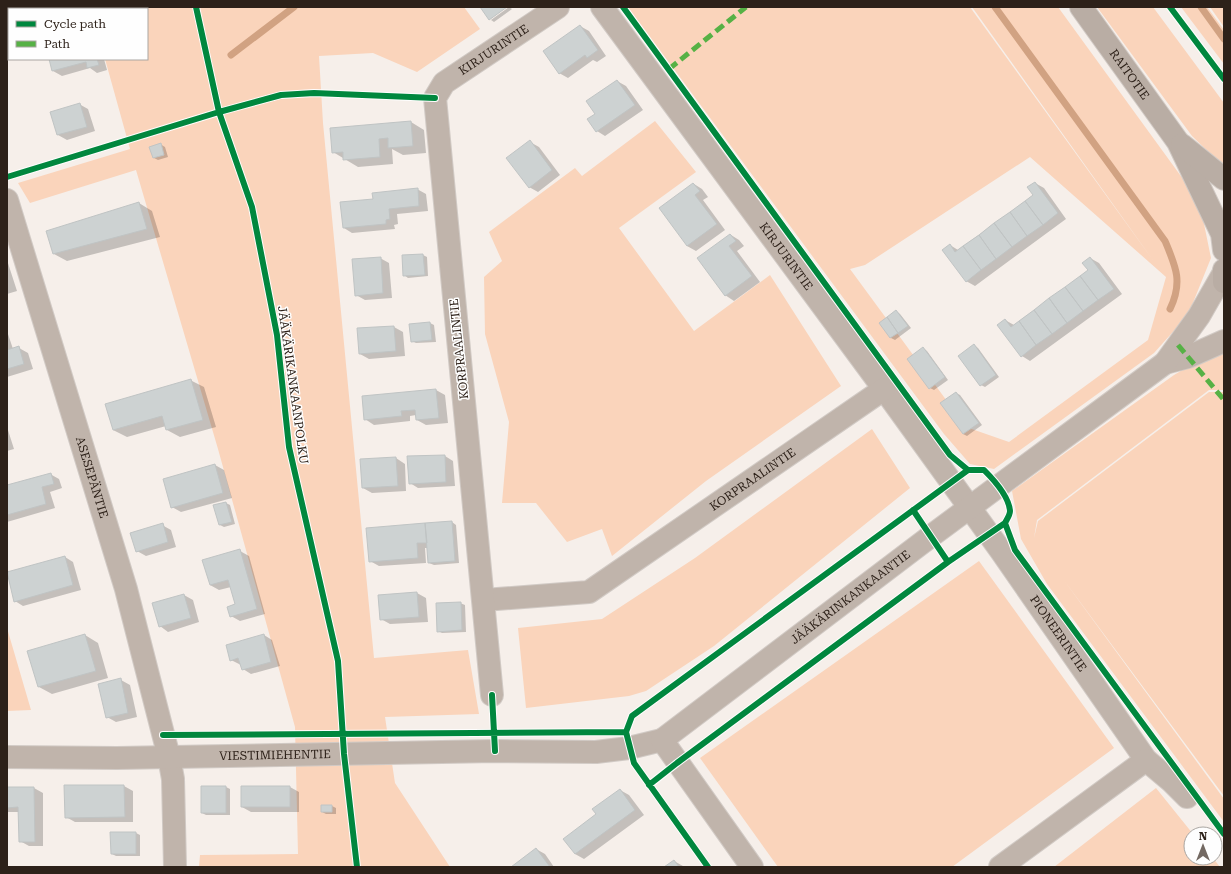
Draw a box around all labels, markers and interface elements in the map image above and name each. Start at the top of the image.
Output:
legend [8,8,148,60]
text: Cycle path [44,17,106,31]
street label: KIRJURINTIE [456,22,531,78]
text: Path [44,37,70,51]
street label: RAITOTIE [1107,46,1152,102]
street label: KIRJURINTIE [756,220,816,293]
street label: KORPRAALINTIE [447,298,471,400]
street label: JÄÄKÄRIKANKAANPOLKU [275,305,311,465]
street label: ASESEPÄNTIE [73,435,111,520]
street label: KORPRAALINTIE [707,445,798,514]
street label: JÄÄKÄRINKANKAANTIE [788,547,913,647]
street label: PIONEERINTIE [1027,593,1089,674]
street label: VIESTIMIEHENTIE [219,747,331,763]
north arrow [1183,826,1223,866]
text: N [1199,830,1208,843]

